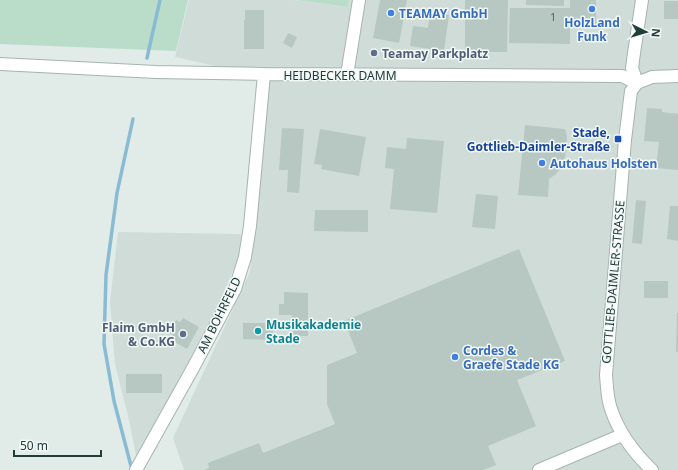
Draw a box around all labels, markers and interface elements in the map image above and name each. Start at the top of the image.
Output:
marker: HolzLand Funk [587,4,597,14]
place label: TEAMAY GmbH [399,5,488,22]
marker: TEAMAY GmbH [386,8,396,18]
house number: 1 [550,10,556,24]
north arrow [626,12,666,52]
place label: HolzLand Funk [564,14,620,45]
text: N [649,28,664,38]
place label: Teamay Parkplatz [382,45,488,62]
marker: Teamay Parkplatz [369,48,379,58]
street label: HEIDBECKER DAMM [283,67,397,84]
place label: Stade, Gottlieb-Daimler-Straße [467,124,610,155]
marker: Stade, Gottlieb-Daimler-Straße [613,134,623,144]
place label: Autohaus Holsten [550,155,657,172]
marker: Autohaus Holsten [537,158,547,168]
street label: GOTTLIEB-DAIMLER-STRASSE [597,200,629,364]
street label: AM BOHRFELD [193,274,245,356]
place label: Musikakademie Stade [266,316,361,347]
place label: Flaim GmbH & Co.KG [102,319,175,350]
marker: Musikakademie Stade [253,326,263,336]
marker: Flaim GmbH & Co.KG [178,329,188,339]
place label: Cordes & Graefe Stade KG [463,342,559,373]
marker: Cordes & Graefe Stade KG [450,352,460,362]
scale bar [14,432,101,458]
text: 50 m [20,437,48,454]

